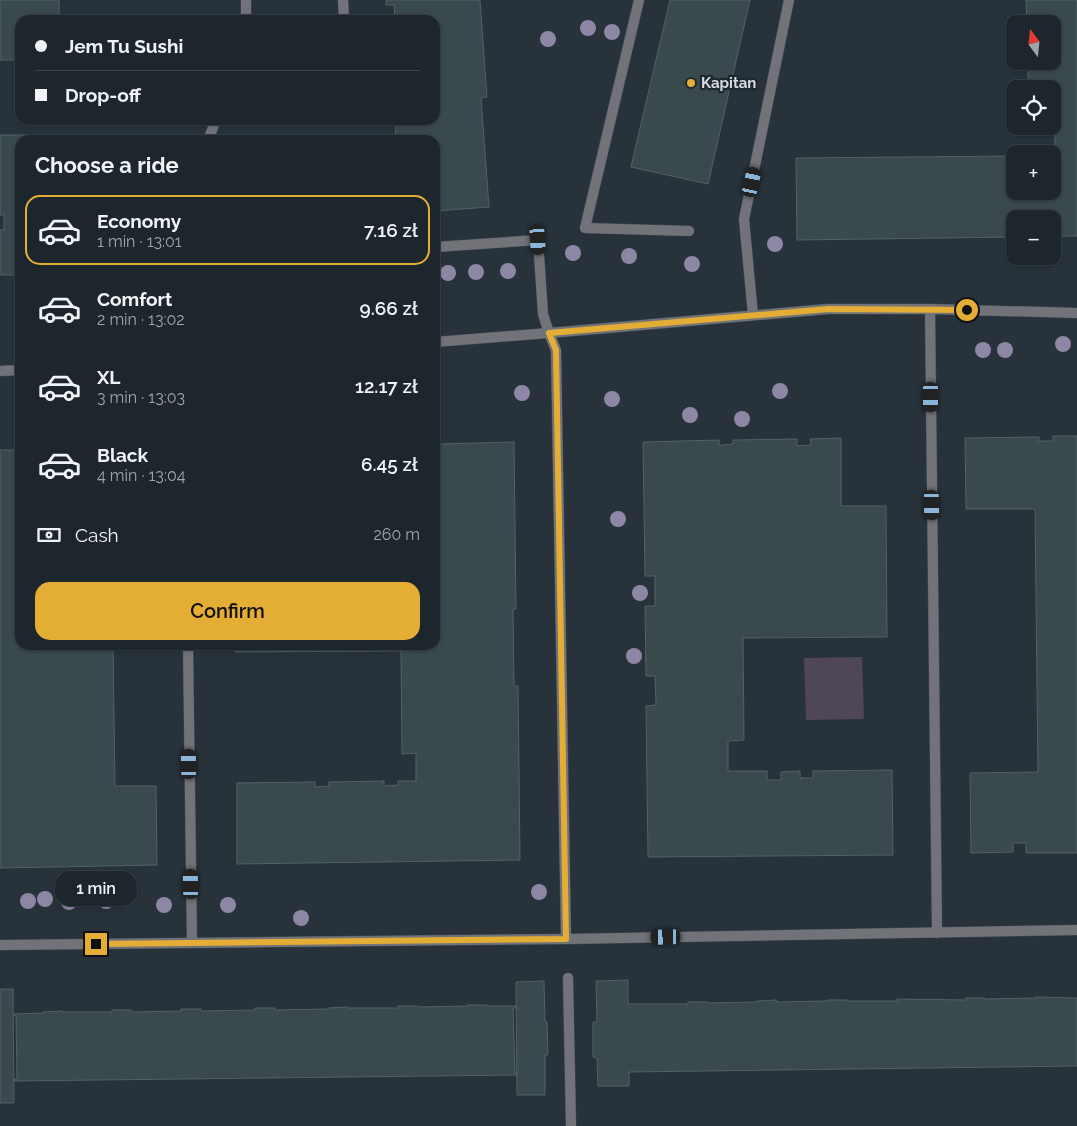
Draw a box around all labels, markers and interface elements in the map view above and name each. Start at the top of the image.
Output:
north arrow [1006,15,1061,70]
map controls [1006,15,1061,265]
text: Jem Tu Sushi [65,35,183,57]
place label: Kapitan [701,74,756,92]
marker: Kapitan [685,77,697,89]
button: locate [1006,80,1061,135]
text: Drop-off [65,84,141,106]
button: + [1006,145,1061,200]
text: Choose a ride [35,152,179,178]
car [741,166,762,198]
icon: car [37,208,82,253]
text: Economy [97,210,181,232]
button: − [1006,210,1061,265]
text: 7.16 zł [364,219,418,241]
car [529,225,546,255]
text: 1 min · 13:01 [97,232,182,251]
icon: car [37,286,82,331]
text: Comfort [97,288,172,310]
text: 9.66 zł [359,297,418,319]
route start [956,299,978,321]
text: 2 min · 13:02 [97,310,185,329]
icon: car [37,364,82,409]
text: XL [97,366,120,388]
text: 12.17 zł [355,375,418,397]
car [923,382,938,412]
text: 3 min · 13:03 [97,388,185,407]
icon: car [37,442,82,487]
text: Black [97,444,148,466]
text: 6.45 zł [361,453,418,475]
text: 4 min · 13:04 [97,466,185,485]
car [924,490,939,520]
icon: cash [35,521,63,549]
text: Cash [75,524,119,546]
text: 260 m [373,525,420,544]
button: Confirm [35,582,420,640]
car [181,749,196,779]
car [183,869,198,899]
callout: 1 min [55,872,137,906]
text: 1 min [76,879,116,898]
car [650,929,681,945]
route end [85,933,107,955]

